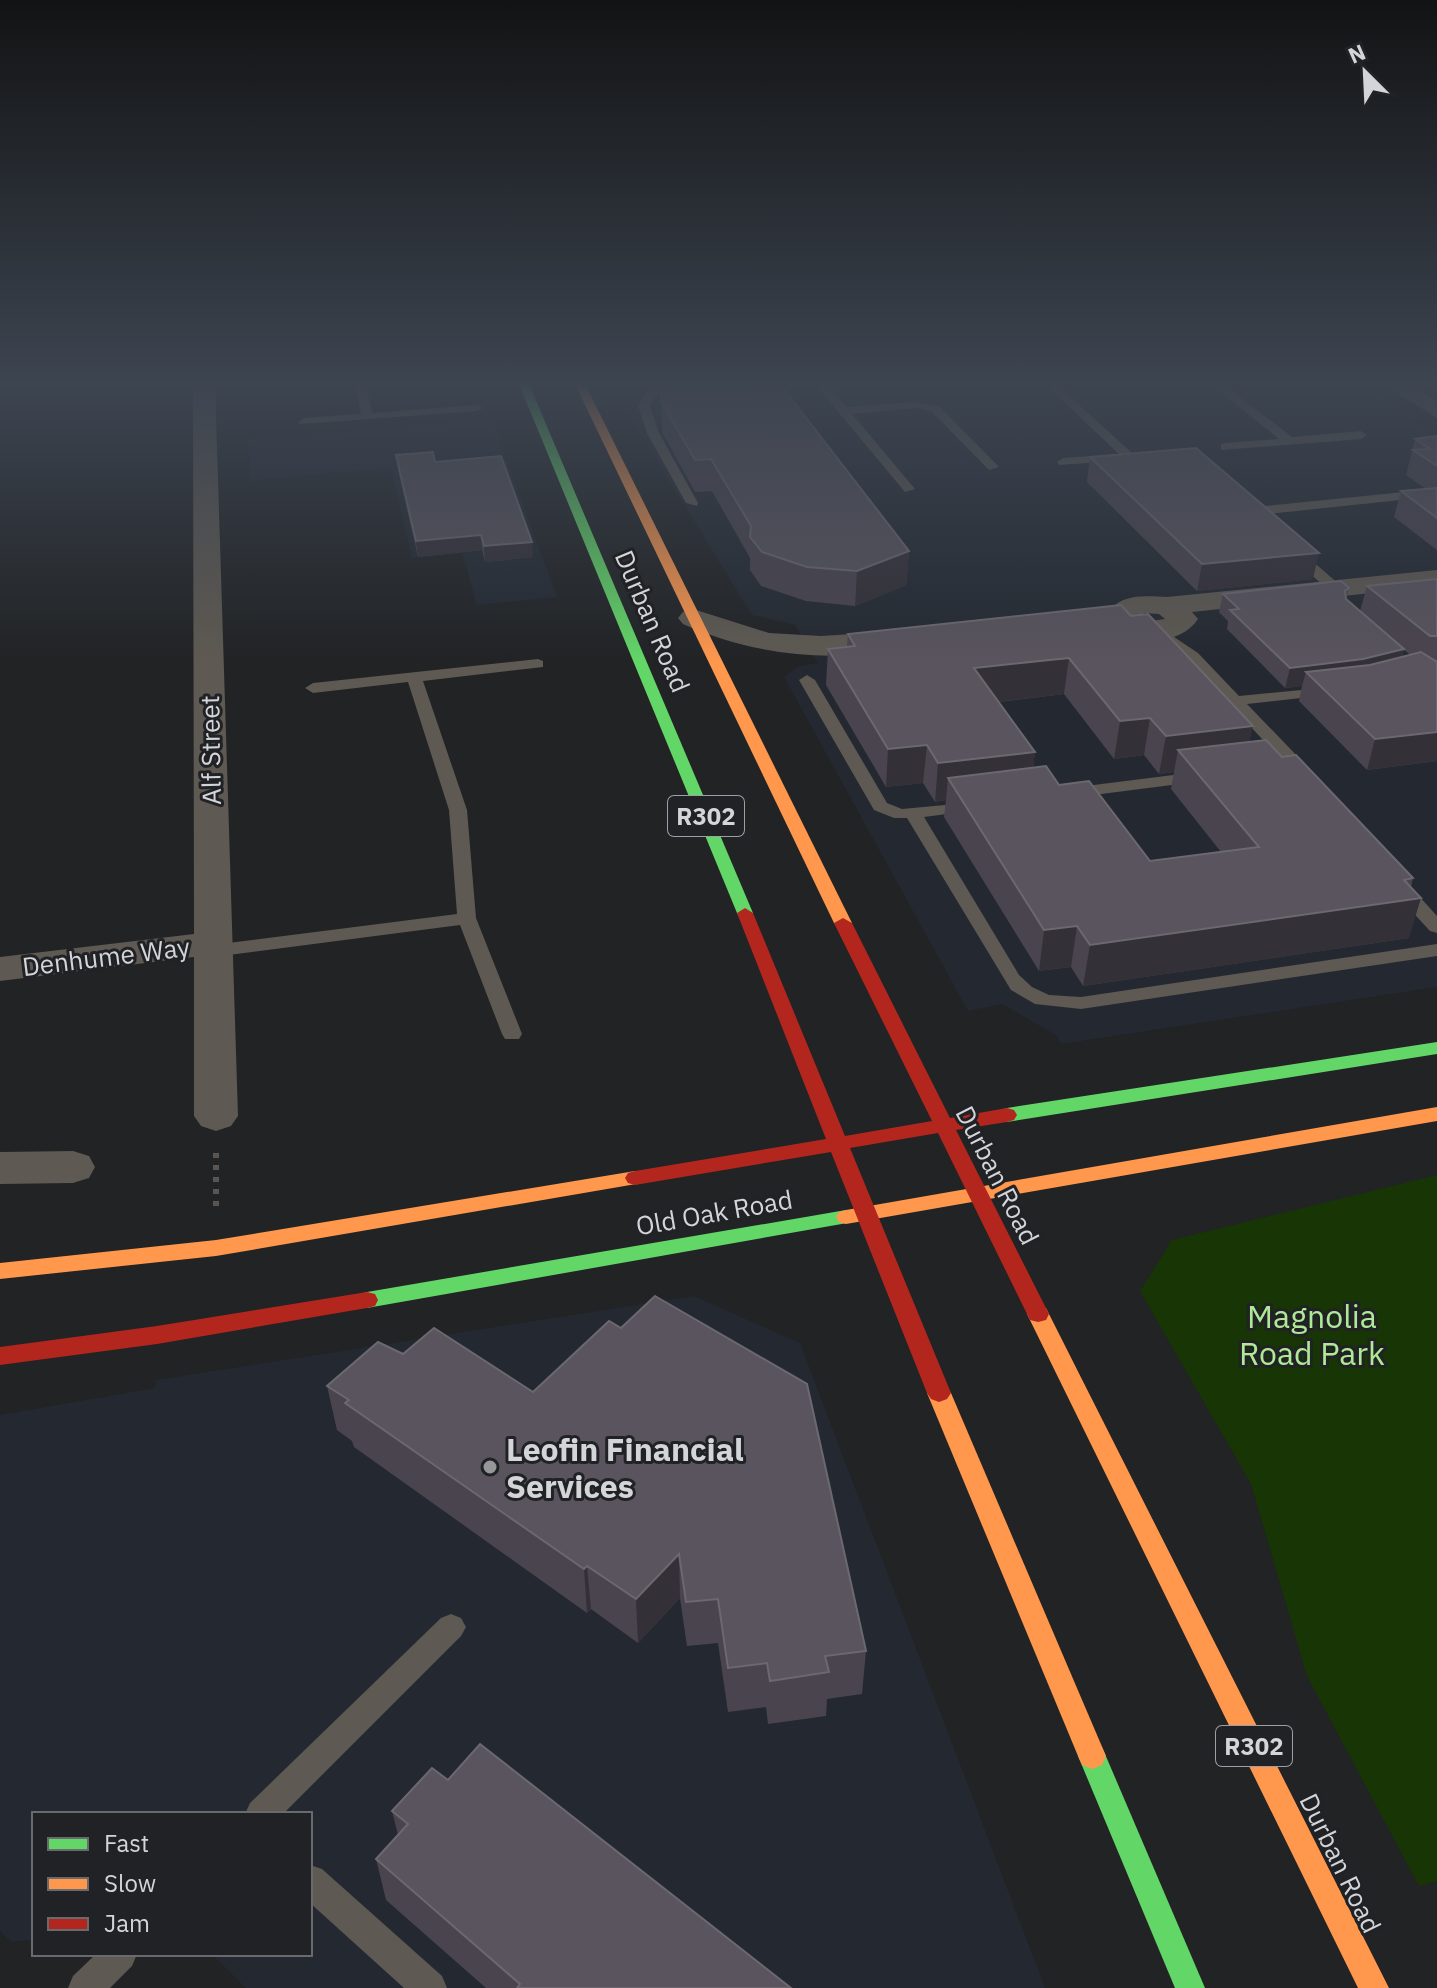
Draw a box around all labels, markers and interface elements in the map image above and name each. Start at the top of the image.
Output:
north arrow [1325,32,1405,112]
text: N [1343,37,1370,70]
street label: Durban Road [608,545,698,697]
street label: Alf Street [192,695,228,805]
road number: R302 [668,796,744,836]
street label: Denhume Way [20,929,192,983]
street label: Durban Road [948,1100,1048,1250]
street label: Old Oak Road [633,1181,795,1243]
park label: Magnolia Road Park [1239,1295,1385,1374]
place label: Leofin Financial Services [506,1428,744,1507]
marker: Leofin Financial Services [481,1458,499,1476]
road number: R302 [1216,1726,1292,1766]
street label: Durban Road [1293,1788,1389,1938]
legend [32,1812,312,1956]
text: Fast [104,1827,149,1859]
text: Slow [104,1867,156,1899]
text: Jam [104,1907,150,1939]

